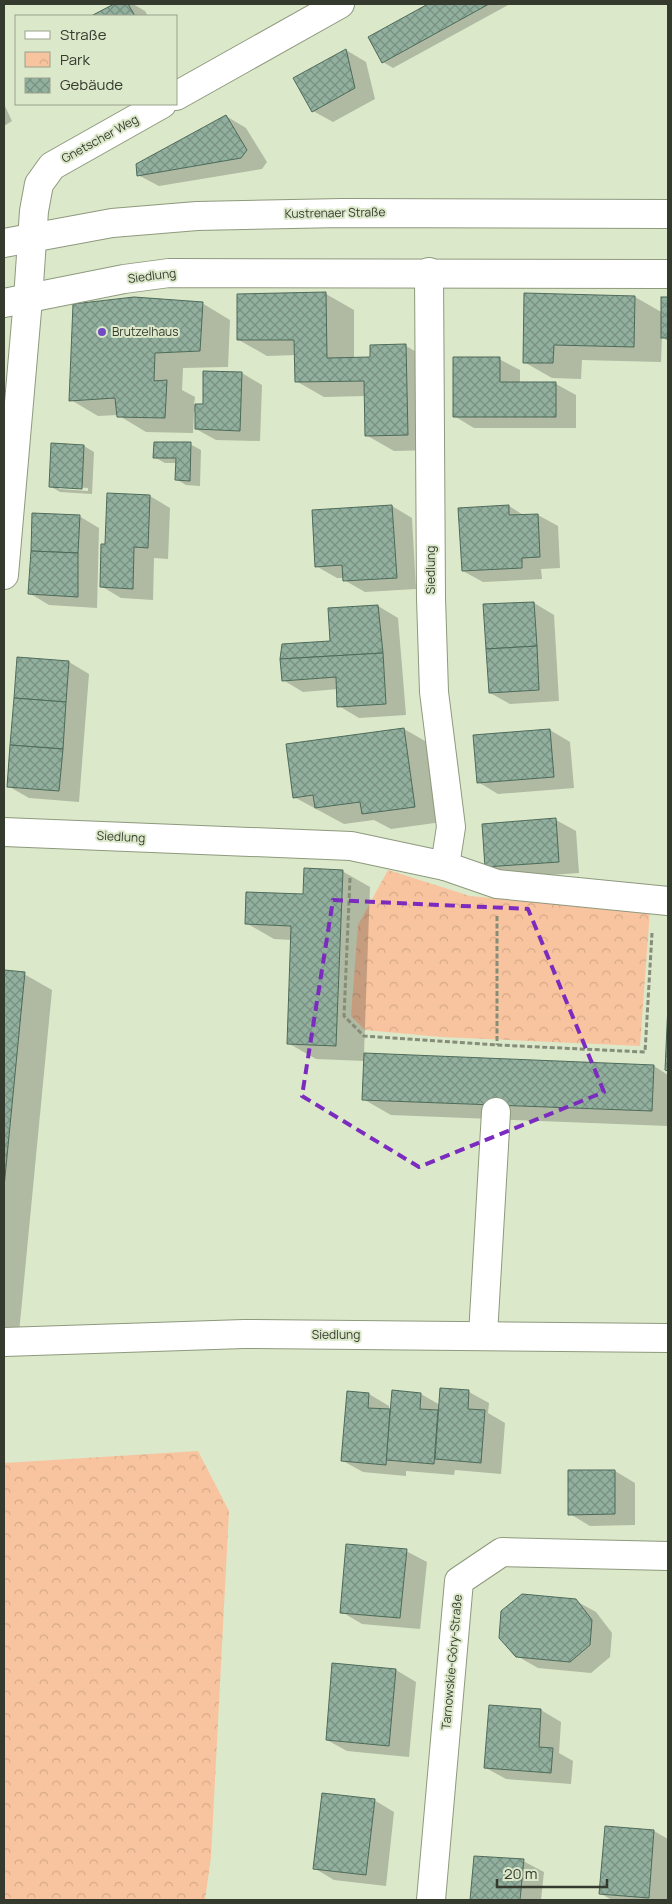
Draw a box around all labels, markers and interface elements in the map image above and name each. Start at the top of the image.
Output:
legend [15,15,178,105]
text: Straße [60,24,107,45]
text: Park [60,49,90,70]
text: Gebäude [60,74,123,95]
street label: Gnetscher Weg [58,110,141,167]
street label: Kustrenaer Straße [285,203,385,222]
street label: Siedlung [127,264,177,287]
place label: Brutzelhaus [112,323,179,340]
marker: Brutzelhaus [96,326,108,338]
street label: Siedlung [422,546,439,594]
street label: Siedlung [96,827,146,846]
street label: Siedlung [312,1326,360,1343]
street label: Tarnowskie-Góry-Straße [437,1594,466,1730]
scale bar [497,1856,607,1888]
text: 20 m [504,1863,537,1884]

